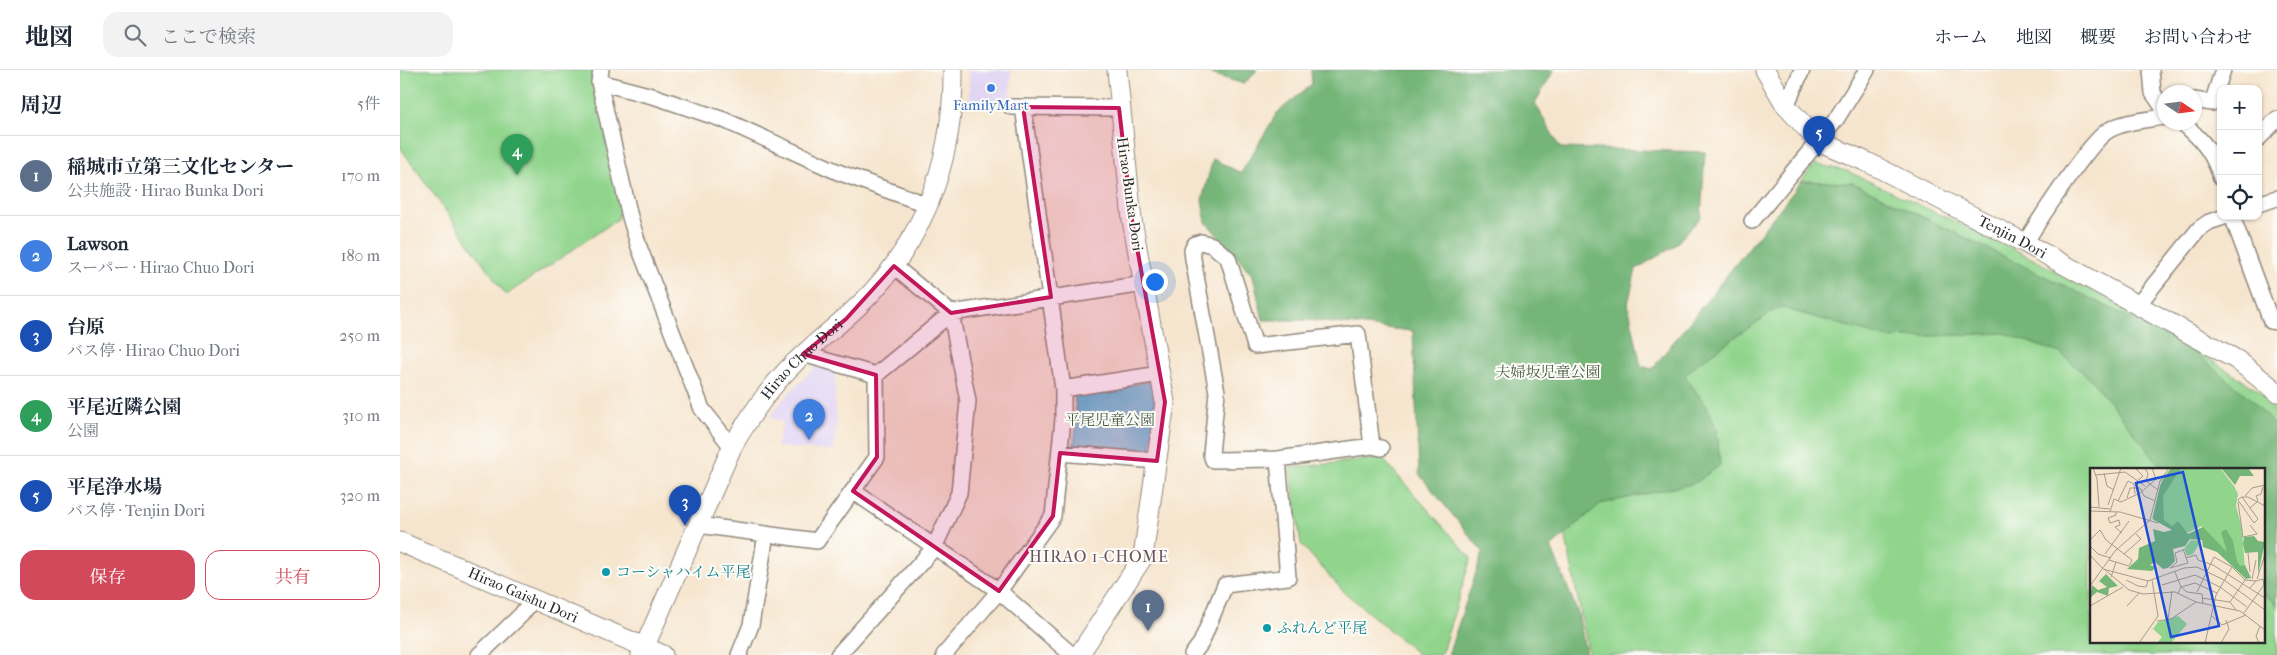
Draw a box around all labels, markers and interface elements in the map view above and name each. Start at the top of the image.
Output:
search box [103,12,453,57]
icon: search [121,21,149,49]
text: 地図 [25,23,73,51]
text: ここで検索 [161,26,256,48]
text: ホーム [1934,27,1988,48]
text: 地図 [2016,27,2052,48]
text: 概要 [2080,27,2116,48]
text: お問い合わせ [2144,27,2252,48]
marker: FamilyMart [985,82,997,94]
north arrow [2157,85,2202,130]
map controls [2217,85,2262,220]
button: + [2217,85,2262,130]
text: 周辺 [20,93,62,117]
text: 5件 [357,94,380,113]
place label: FamilyMart [953,96,1030,114]
pin: 5 [1803,116,1835,157]
button: − [2217,130,2262,175]
pin: 4 [501,134,533,175]
street label: Hirao Bunka Dori [1113,136,1147,253]
text: 稲城市立第三文化センター [67,156,294,178]
text: 1 [33,166,39,185]
text: 170 m [341,166,380,185]
button: locate [2217,175,2262,220]
text: 公共施設 · Hirao Bunka Dori [67,181,264,200]
street label: Tenjin Dori [1975,212,2050,263]
text: Lawson [67,233,129,255]
text: 2 [32,246,40,265]
text: 180 m [341,246,380,265]
text: スーパー · Hirao Chuo Dori [67,258,254,277]
your location [1142,269,1168,295]
street label: Hirao Chuo Dori [757,315,847,403]
text: 台原 [67,316,105,338]
text: 3 [33,326,39,345]
text: 250 m [339,326,380,345]
text: バス停 · Hirao Chuo Dori [67,341,240,360]
park label: 夫婦坂児童公園 [1495,363,1601,381]
text: 平尾近隣公園 [67,396,181,418]
pin: 2 [793,399,825,440]
text: 4 [31,406,41,425]
text: 310 m [342,406,380,425]
park label: 平尾児童公園 [1065,411,1155,429]
text: 公園 [67,421,99,440]
inset map [2090,468,2264,642]
text: 平尾浄水場 [67,476,162,498]
pin: 3 [669,485,701,526]
text: 5 [33,486,39,505]
text: 320 m [340,486,380,505]
text: バス停 · Tenjin Dori [67,501,205,520]
district label: HIRAO 1-CHOME [1029,547,1169,566]
button: 保存 [20,550,195,600]
button: 共有 [205,550,380,600]
street label: Hirao Gaishu Dori [465,563,581,627]
place label: コーシャハイム平尾 [616,563,750,581]
marker: コーシャハイム平尾 [600,566,612,578]
pin: 1 [1132,590,1164,631]
place label: ふれんど平尾 [1277,619,1367,637]
marker: ふれんど平尾 [1261,622,1273,634]

